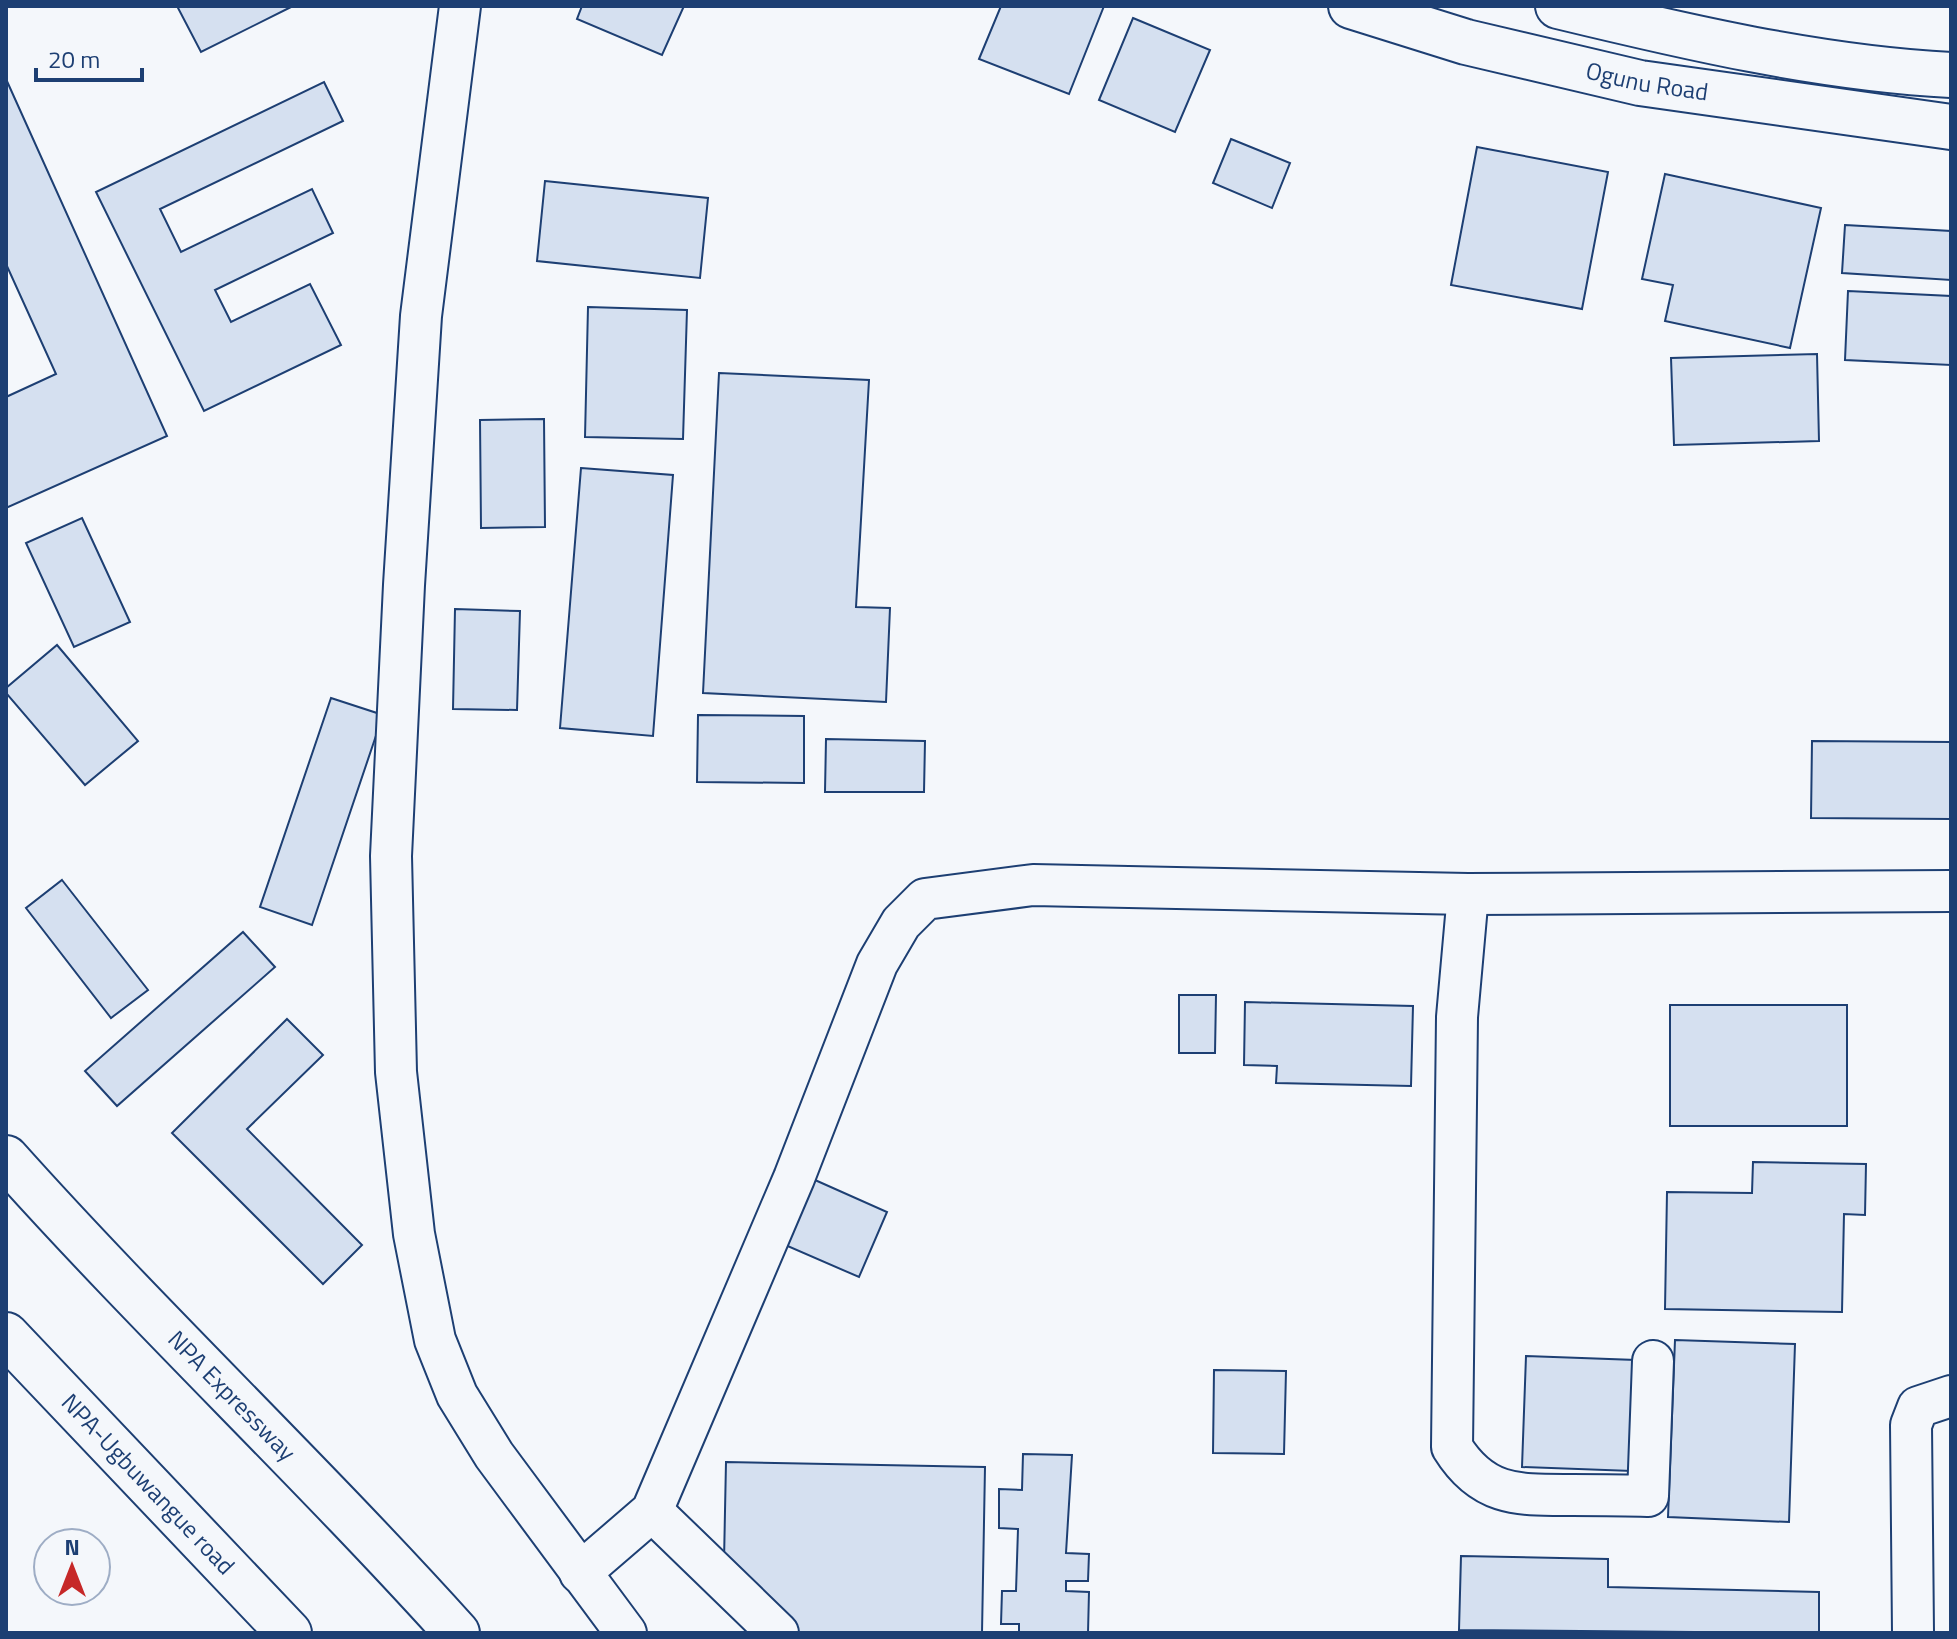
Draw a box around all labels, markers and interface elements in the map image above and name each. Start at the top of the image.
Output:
scale bar [36,32,142,82]
text: 20 m [48,41,100,77]
street label: Ogunu Road [1582,52,1711,109]
street label: NPA Expressway [160,1322,305,1469]
street label: NPA-Ugbuwangue road [55,1388,241,1580]
north arrow [32,1527,112,1607]

